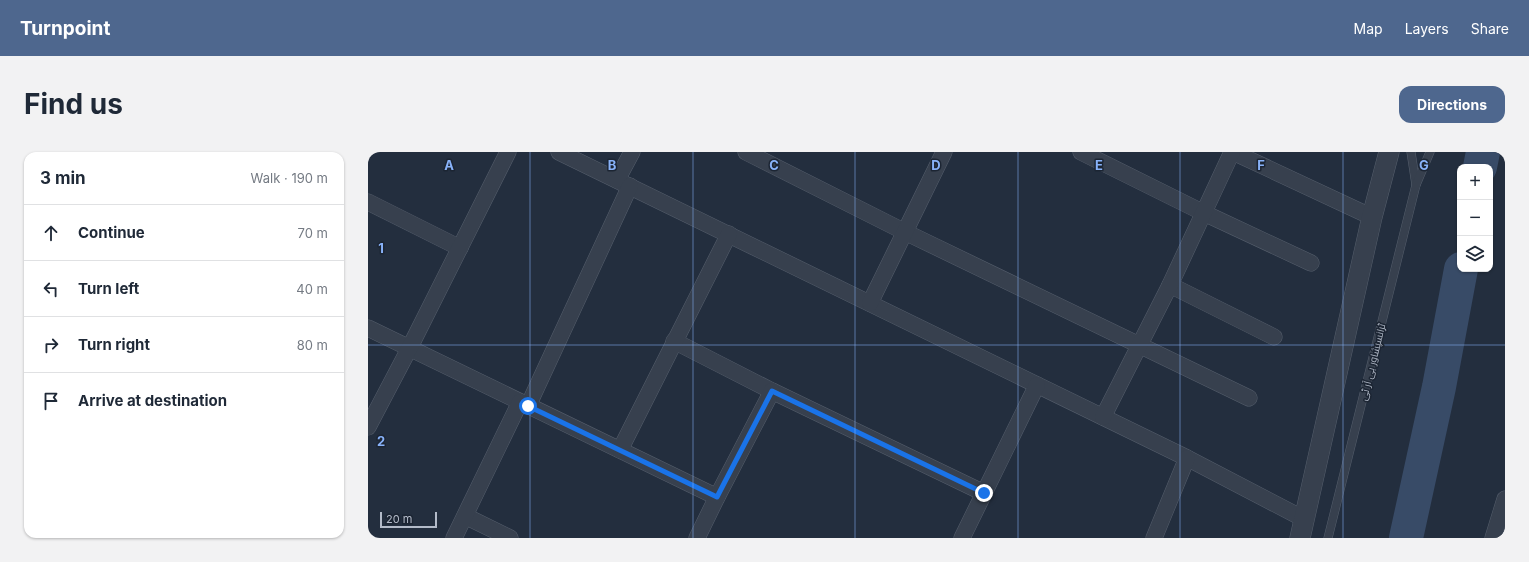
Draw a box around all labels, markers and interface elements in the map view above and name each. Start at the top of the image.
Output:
text: Turnpoint [20,17,110,40]
text: Map [1354,20,1383,37]
text: Layers [1405,20,1449,37]
text: Share [1471,20,1509,37]
button: Directions [1399,86,1505,123]
text: Find us [24,87,123,121]
text: A [444,157,454,173]
text: B [608,157,617,173]
text: C [769,157,779,173]
text: D [931,157,941,173]
text: E [1095,157,1103,173]
text: F [1257,157,1265,173]
text: G [1419,157,1429,173]
map controls [1457,164,1493,272]
button: + [1457,164,1493,200]
text: 3 min [40,168,86,188]
text: Walk · 190 m [251,170,328,186]
button: − [1457,200,1493,236]
icon: ahead [40,222,62,244]
text: Continue [78,223,145,242]
text: 70 m [298,225,328,241]
button: layers [1457,236,1493,272]
text: 1 [378,240,384,256]
icon: left [40,278,62,300]
text: Turn left [78,279,139,298]
text: 40 m [296,281,328,297]
street label: ٹرانسپشاور بی آر ٹی [1357,322,1388,402]
icon: right [40,334,62,356]
text: Turn right [78,335,150,354]
text: 80 m [297,337,328,353]
icon: arrive [40,390,62,412]
text: Arrive at destination [78,391,227,410]
route start [519,397,537,415]
text: 2 [377,433,385,449]
route end [975,484,993,502]
scale bar [380,510,437,529]
text: 20 m [386,512,412,526]

